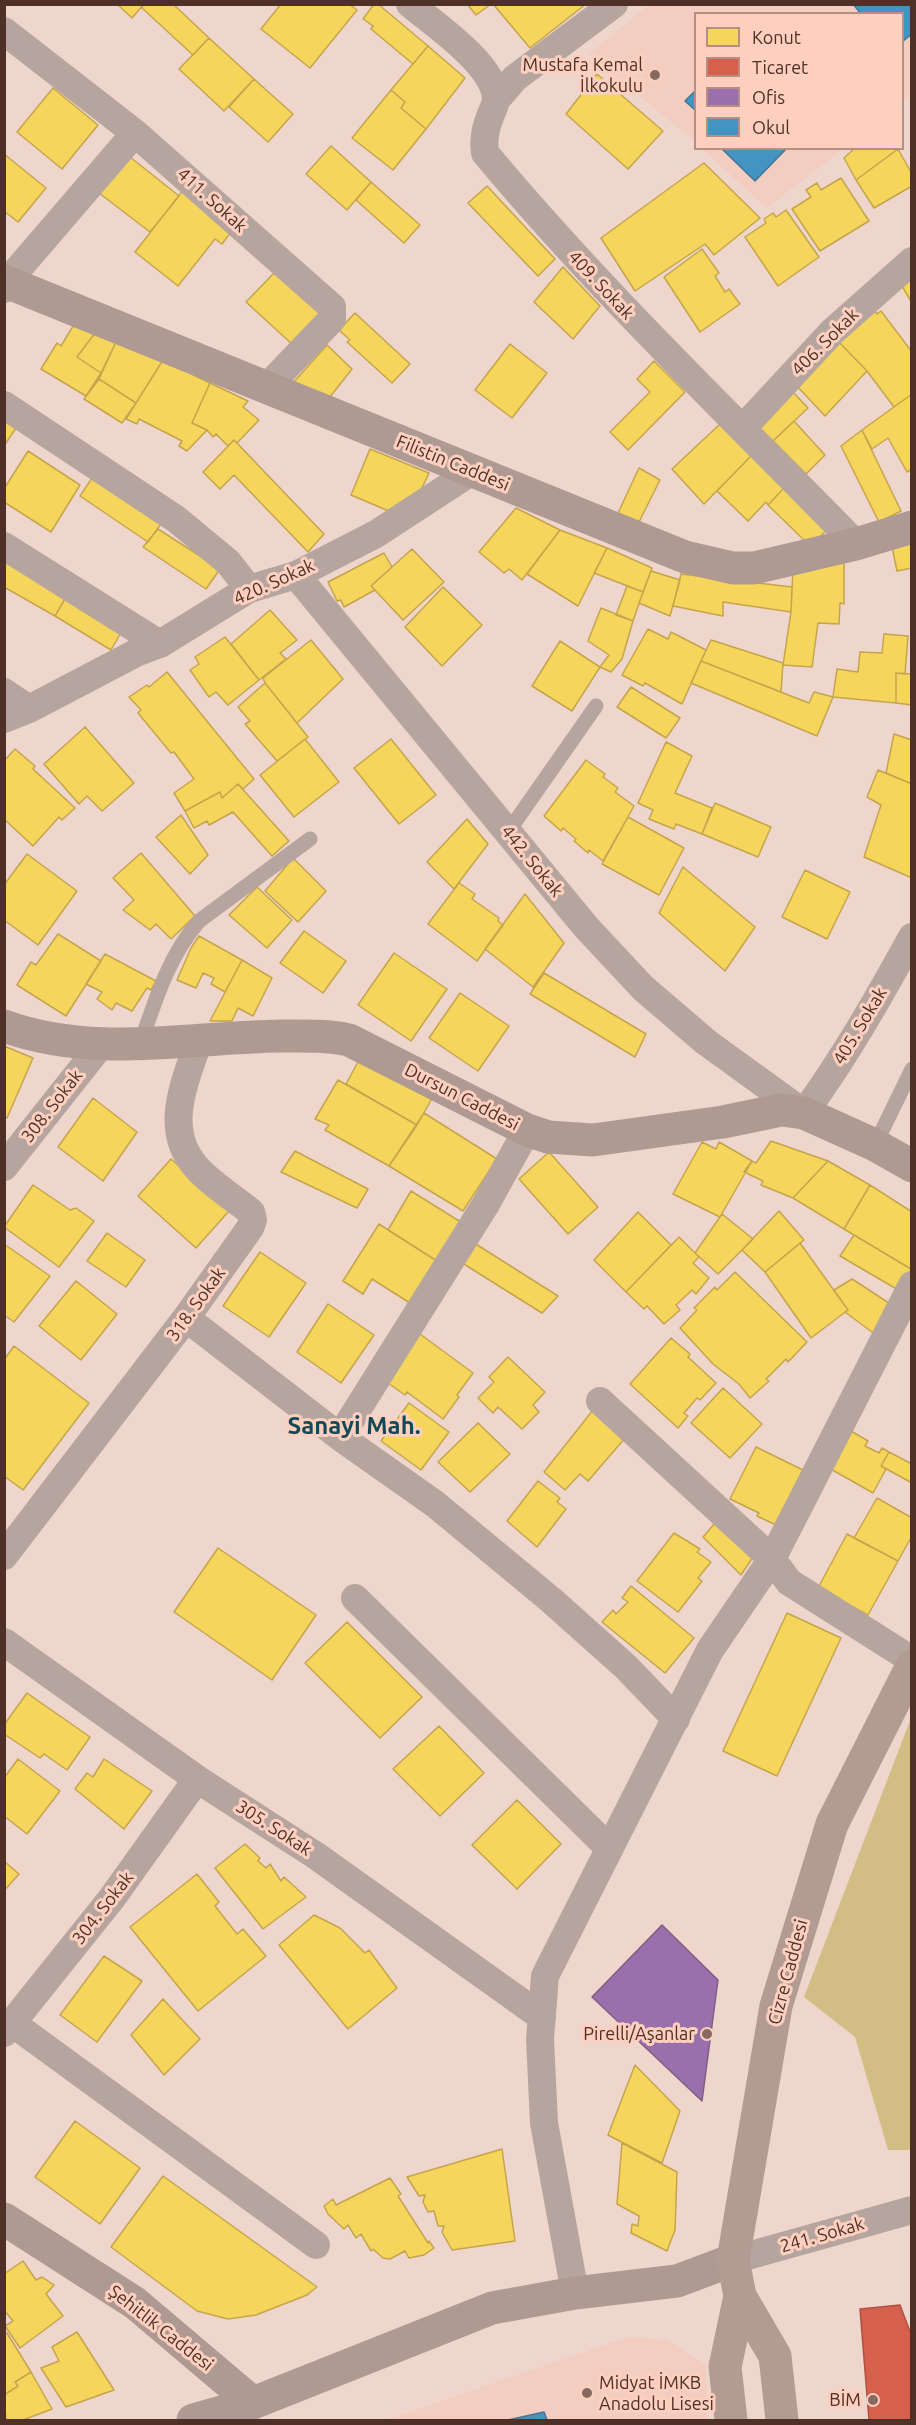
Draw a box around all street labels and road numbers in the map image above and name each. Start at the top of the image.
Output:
street label: 411. Sokak [173,163,251,237]
street label: 409. Sokak [564,246,638,324]
street label: 406. Sokak [787,304,863,380]
street label: Filistin Caddesi [393,430,513,496]
street label: 420. Sokak [230,555,318,609]
street label: 442. Sokak [496,821,568,901]
street label: 405. Sokak [828,983,892,1069]
street label: Dursun Caddesi [401,1059,523,1135]
street label: 308. Sokak [17,1065,87,1147]
street label: 318. Sokak [162,1263,230,1345]
street label: 305. Sokak [232,1795,316,1861]
street label: 304. Sokak [68,1867,138,1949]
street label: Cizre Caddesi [764,1917,812,2027]
street label: 241. Sokak [778,2213,866,2257]
street label: Şehitlik Caddesi [104,2280,218,2376]

